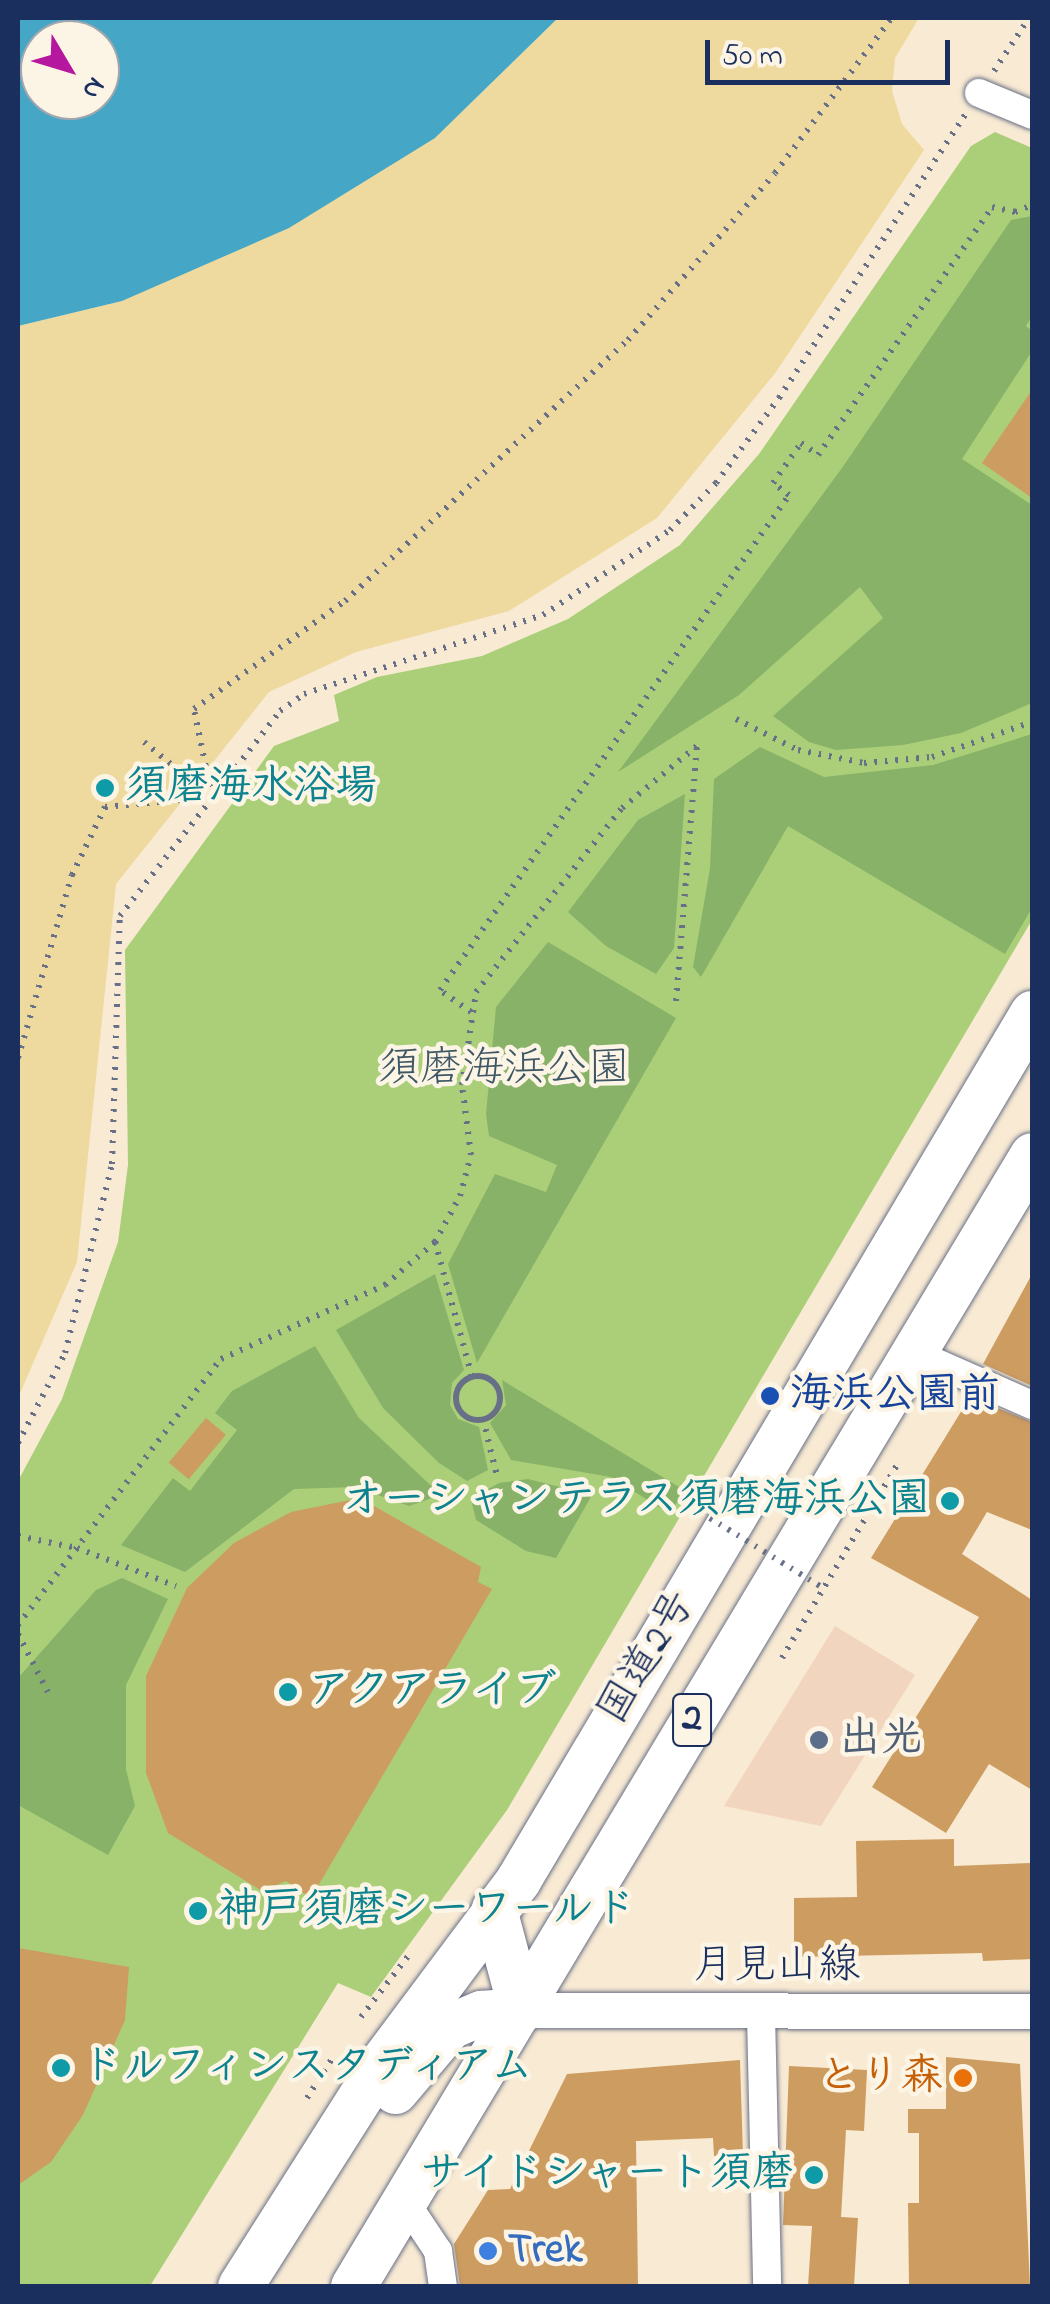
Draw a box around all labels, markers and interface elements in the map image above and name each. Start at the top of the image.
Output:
north arrow [20,20,120,120]
scale bar [710,20,955,82]
text: 50 m [722,35,783,79]
text: N [70,67,114,108]
place label: 須磨海水浴場 [125,763,377,813]
marker: 須磨海水浴場 [94,777,116,799]
park label: 須磨海浜公園 [378,1045,630,1095]
place label: 海浜公園前 [790,1371,1000,1421]
marker: 海浜公園前 [759,1385,781,1407]
place label: オーシャンテラス須磨海浜公園 [342,1476,930,1526]
marker: オーシャンテラス須磨海浜公園 [939,1490,961,1512]
street label: 国道2号 [589,1582,707,1734]
place label: アクアライブ [308,1667,560,1717]
marker: アクアライブ [277,1681,299,1703]
road number: 2 [672,1685,712,1755]
place label: 出光 [839,1715,923,1765]
marker: 出光 [808,1729,830,1751]
place label: 神戸須磨シーワールド [218,1886,638,1936]
marker: 神戸須磨シーワールド [187,1900,209,1922]
street label: 月見山線 [692,1942,860,1992]
place label: ドルフィンスタディアム [81,2043,543,2093]
place label: とり森 [817,2053,943,2103]
marker: ドルフィンスタディアム [50,2057,72,2079]
marker: とり森 [952,2067,974,2089]
place label: サイドシャート須磨 [416,2150,794,2200]
marker: サイドシャート須磨 [803,2164,825,2186]
place label: Trek [508,2226,582,2276]
marker: Trek [477,2240,499,2262]

